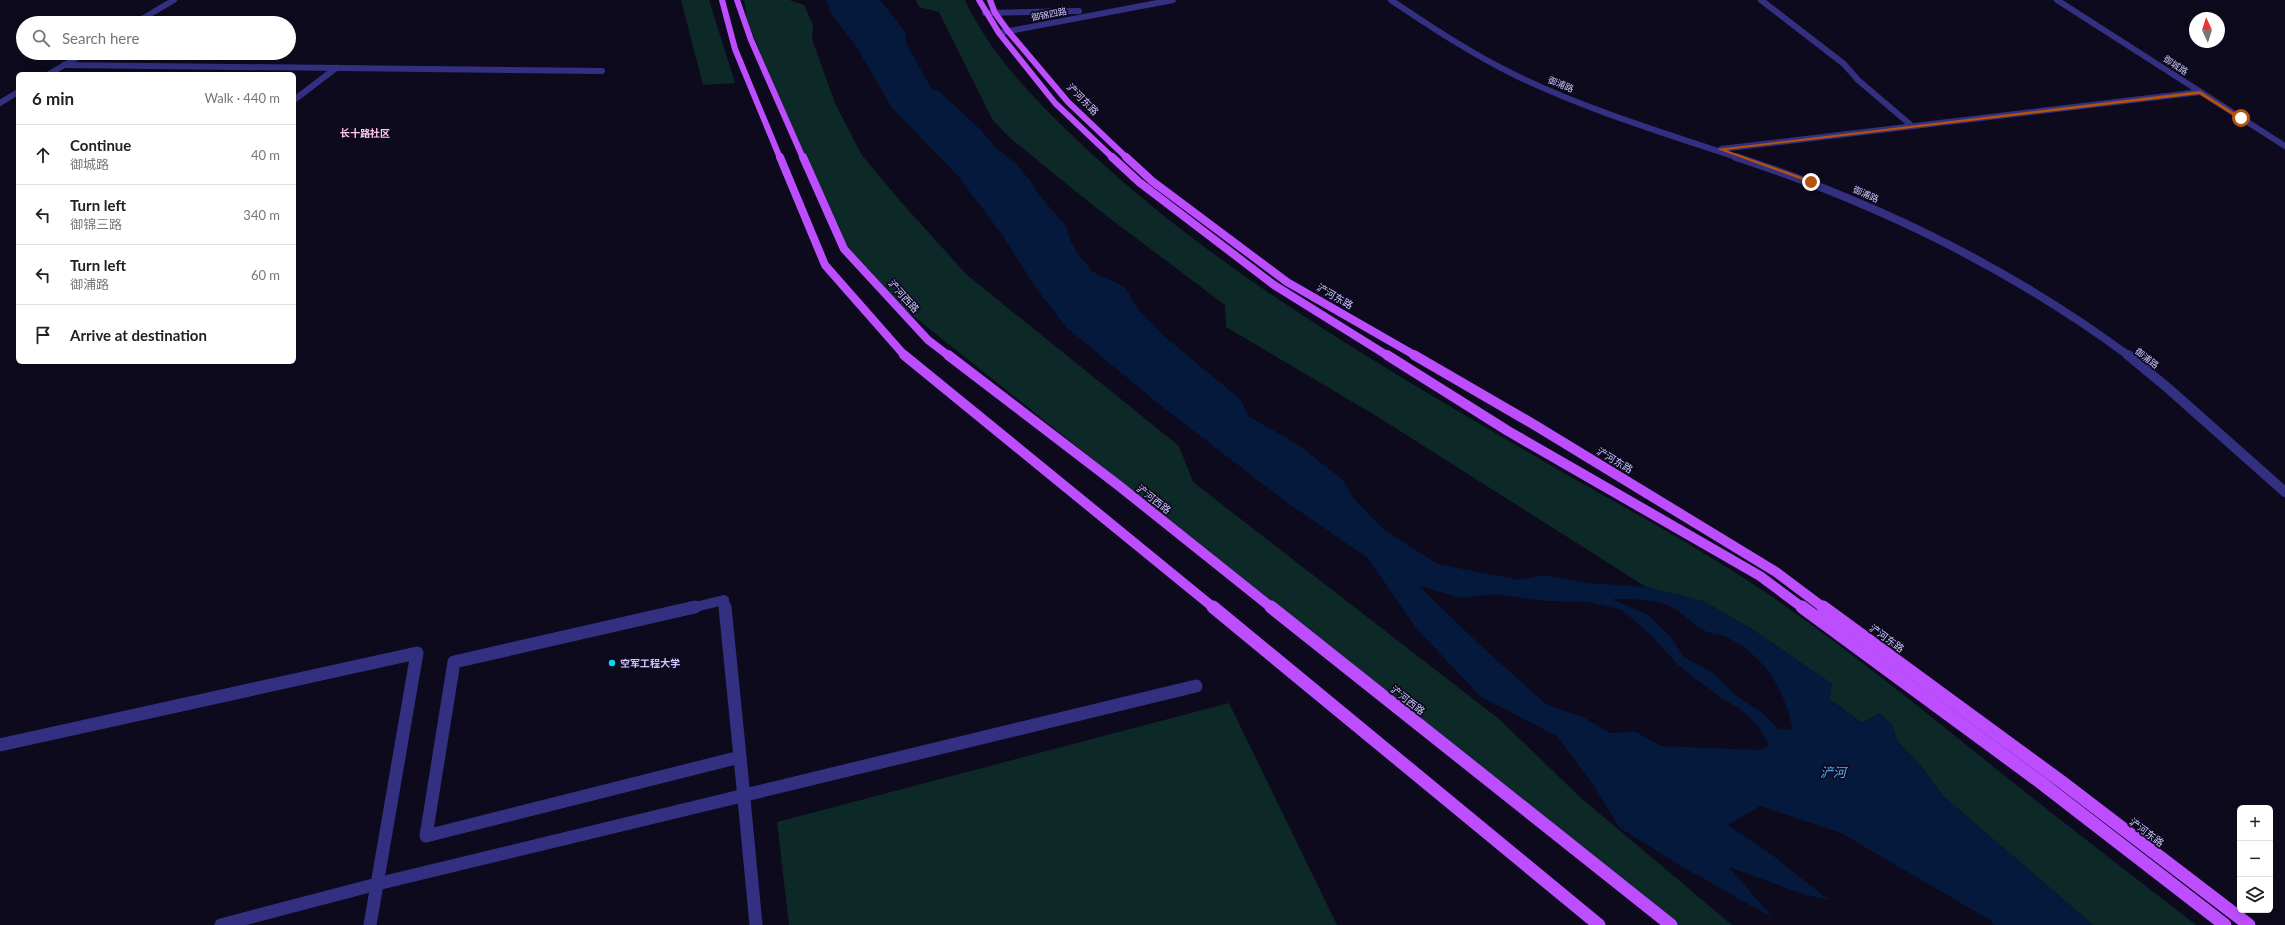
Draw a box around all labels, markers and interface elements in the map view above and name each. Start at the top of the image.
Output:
street label: 御锦四路 [1030,5,1068,23]
north arrow [2189,12,2225,48]
search box [16,16,296,60]
icon: search [30,27,52,49]
text: Search here [62,29,139,47]
street label: 御城路 [2162,53,2190,77]
street label: 御浦路 [1546,74,1576,94]
street label: 浐河东路 [1065,81,1101,117]
text: 6 min [32,88,74,109]
text: Walk · 440 m [204,90,280,106]
route start [2232,109,2250,127]
district label: 长十路社区 [340,127,390,139]
text: Continue [70,136,131,154]
icon: ahead [32,144,54,166]
text: 40 m [251,147,280,163]
text: 御城路 [70,156,109,172]
route end [1802,173,1820,191]
street label: 御浦路 [1851,183,1881,205]
text: Turn left [70,196,126,214]
icon: left [32,204,54,226]
text: 340 m [243,207,280,223]
text: 御锦三路 [70,216,122,232]
text: Turn left [70,256,126,274]
icon: left [32,264,54,286]
text: 60 m [251,267,280,283]
text: 御浦路 [70,276,109,292]
street label: 浐河西路 [886,277,922,315]
street label: 浐河东路 [1315,281,1355,311]
icon: arrive [32,324,54,346]
text: Arrive at destination [70,326,207,344]
street label: 御浦路 [2133,345,2161,371]
street label: 浐河东路 [1595,445,1635,475]
street label: 浐河西路 [1135,482,1173,516]
street label: 浐河东路 [1867,621,1907,655]
place label: 空军工程大学 [620,657,680,669]
marker: 空军工程大学 [607,658,617,668]
street label: 浐河西路 [1389,683,1427,717]
water label: 浐河 [1820,764,1849,780]
map controls [2237,805,2273,913]
button: + [2237,805,2273,841]
street label: 浐河东路 [2127,815,2167,849]
button: − [2237,841,2273,877]
button: layers [2237,877,2273,913]

